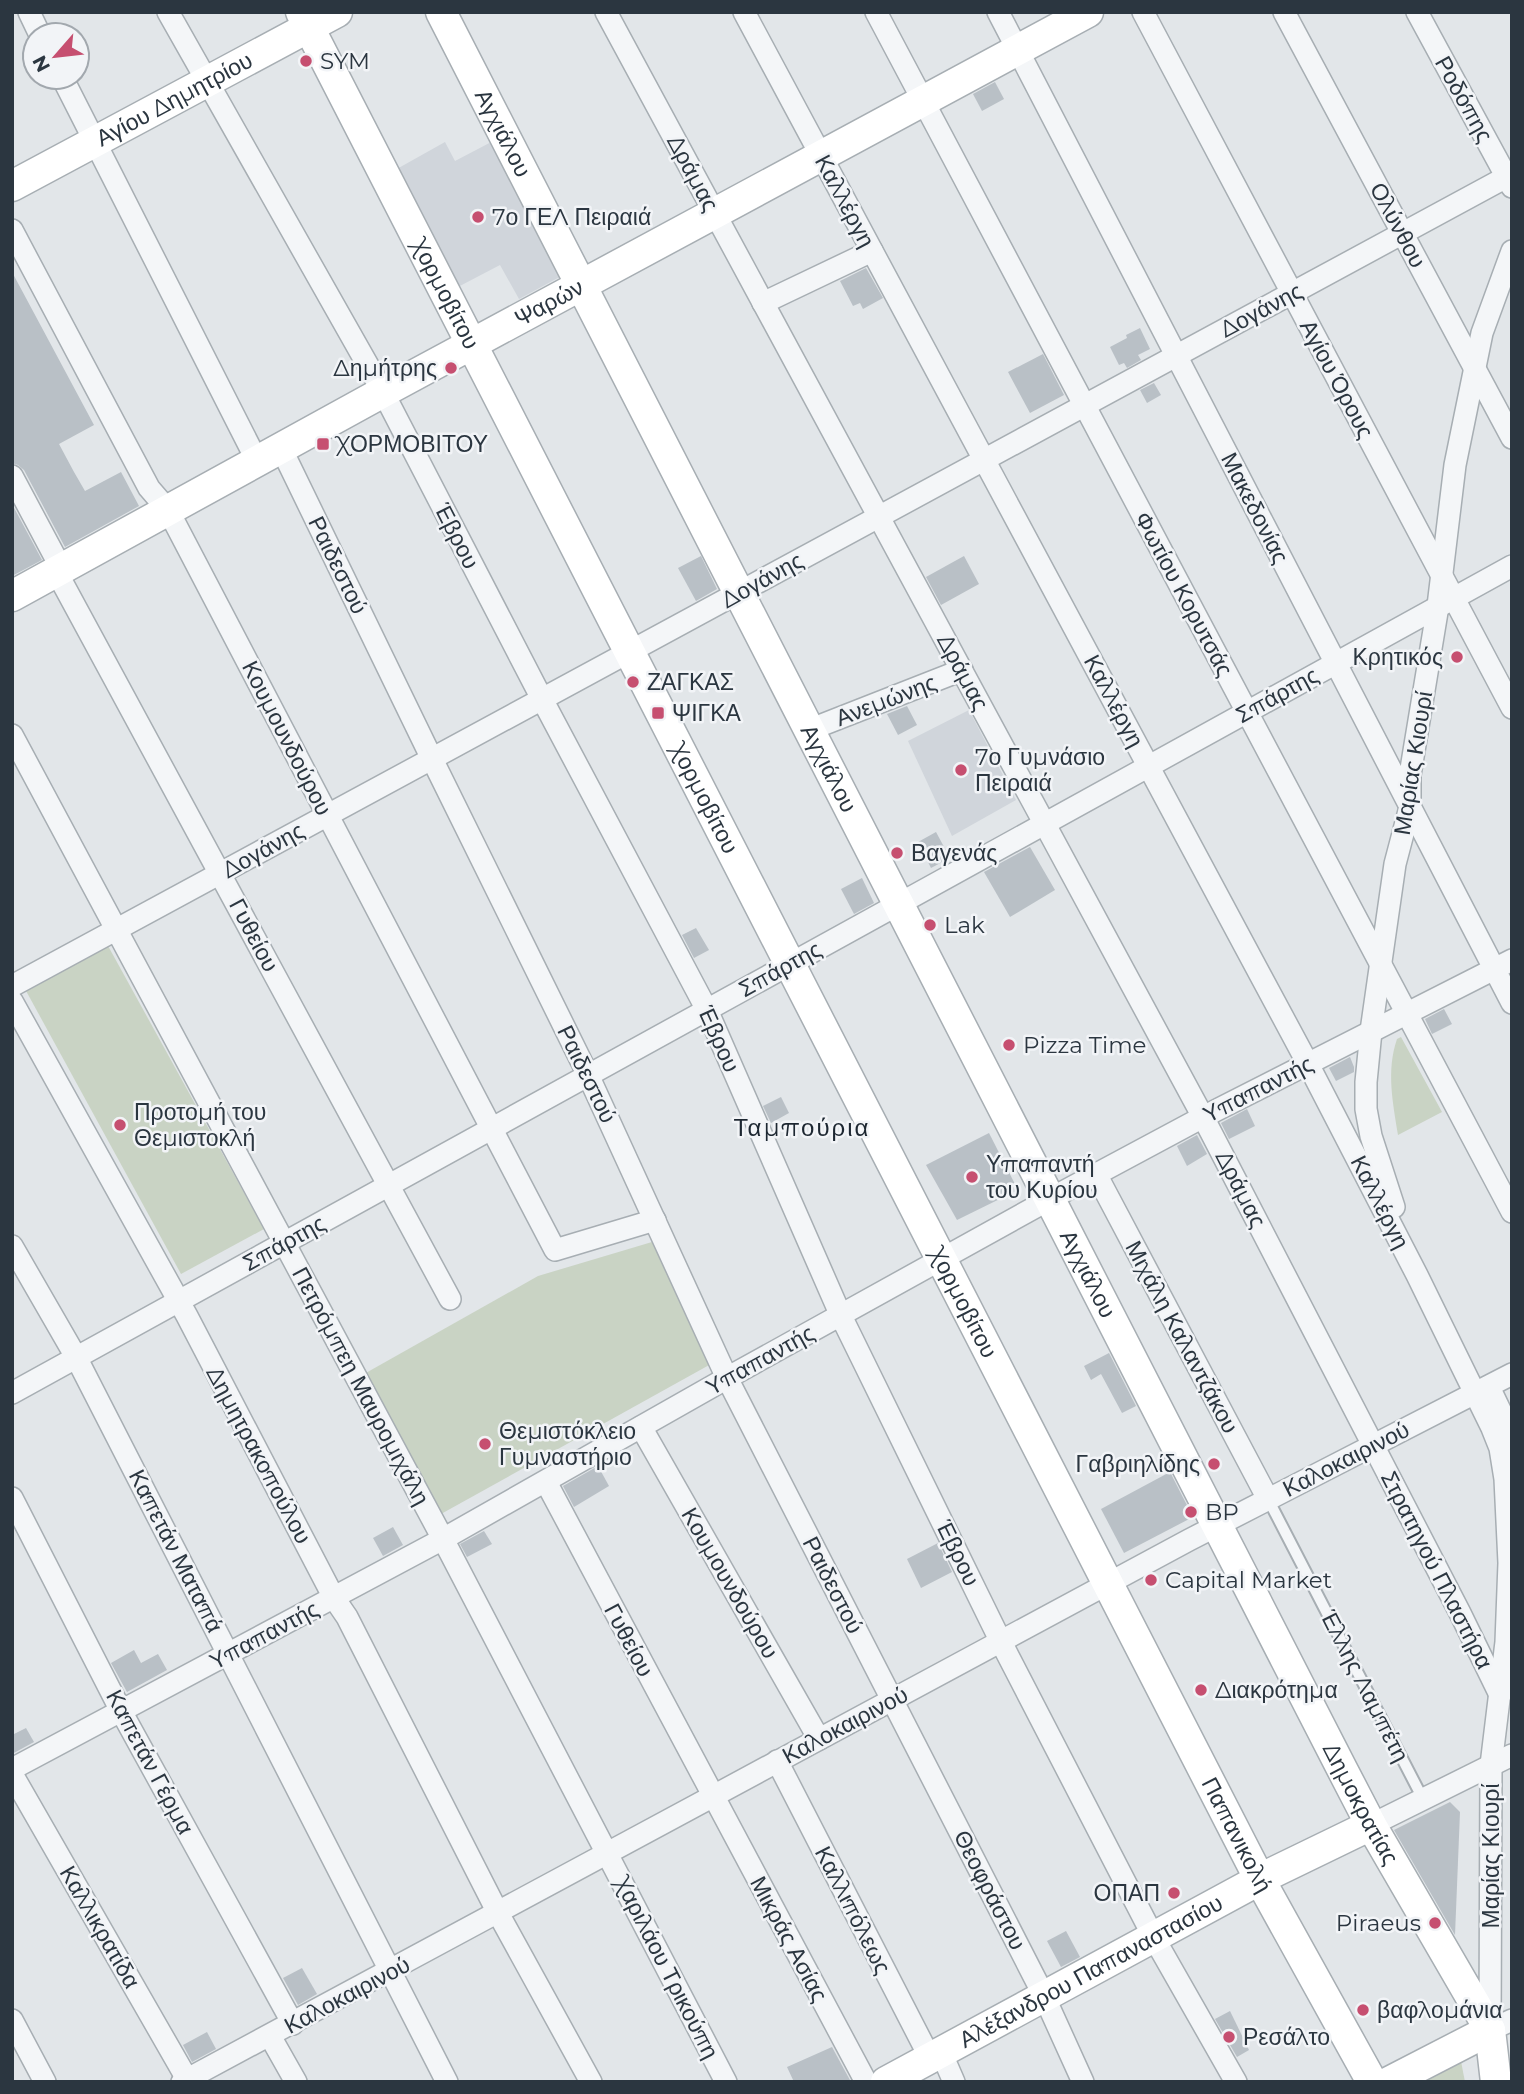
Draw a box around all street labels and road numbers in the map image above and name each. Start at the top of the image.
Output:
street label: Αγίου Δημητρίου [91,46,257,152]
street label: Ροδόπης [1429,51,1499,147]
street label: Αγχιάλου [469,84,537,182]
street label: Δράμας [661,130,725,216]
street label: Καλλέργη [809,150,881,252]
street label: Ολύνθου [1364,178,1432,272]
street label: Χορμοβίτου [405,232,486,354]
street label: Ψαρών [510,273,588,332]
street label: Δογάνης [1215,277,1307,343]
street label: Αγίου Όρους [1294,315,1380,443]
street label: Μακεδονίας [1215,448,1295,568]
street label: Έβρου [428,498,485,573]
street label: Φωτίου Κορυτσάς [1129,507,1239,681]
street label: Ραιδεστού [302,512,374,618]
street label: Δογάνης [716,546,808,614]
street label: Δράμας [931,629,995,715]
street label: Καλλέργη [1078,650,1150,752]
street label: Κουμουνδούρου [236,656,338,820]
street label: Σπάρτης [1231,661,1323,729]
street label: Ανεμώνης [832,668,940,732]
street label: Μαρίας Κιουρί [1388,689,1438,837]
street label: Αγχιάλου [795,720,863,817]
street label: Χορμοβίτου [664,736,745,858]
street label: Δογάνης [217,816,309,884]
street label: Γυθείου [223,894,285,976]
street label: Σπάρτης [734,935,826,1003]
street label: Έβρου [692,1001,746,1077]
street label: Ραιδεστού [551,1021,623,1127]
street label: Υπαπαντής [1198,1049,1318,1129]
street label: Δράμας [1210,1146,1272,1232]
street label: Καλλέργη [1345,1151,1415,1253]
street label: Σπάρτης [238,1209,330,1277]
street label: Αγχιάλου [1054,1225,1122,1322]
street label: Μιχάλη Καλαντζάκου [1119,1236,1245,1438]
street label: Χορμοβίτου [923,1241,1003,1362]
street label: Πετρόμπεη Μαυρομιχάλη [286,1262,436,1510]
street label: Υπαπαντής [701,1319,819,1401]
street label: Δημητρακοπούλου [200,1361,318,1549]
street label: Καλοκαιρινού [1278,1415,1414,1503]
street label: Καπετάν Ματαπά [123,1465,229,1637]
street label: Στρατηγού Πλαστήρα [1375,1466,1499,1674]
street label: Κουμουνδούρου [675,1503,785,1663]
street label: Έβρου [930,1515,986,1590]
street label: Ραιδεστού [797,1532,869,1638]
street label: Υπαπαντής [205,1595,323,1675]
street label: Γυθείου [598,1599,660,1681]
street label: Έλλης Λαμπέτη [1314,1605,1415,1767]
street label: Καλοκαιρινού [777,1680,913,1770]
street label: Καπετάν Γέρμα [100,1685,200,1839]
street label: Δημοκρατίας [1317,1738,1405,1870]
street label: Παπανικολή [1196,1772,1278,1897]
street label: Μαρίας Κιουρί [1477,1783,1505,1929]
street label: Θεοφράστου [948,1825,1032,1955]
street label: Καλλιπόλεως [809,1841,897,1979]
street label: Καλλικρατίδα [54,1861,146,1993]
street label: Χαριλάου Τρικούπη [608,1870,725,2063]
street label: Μικράς Ασίας [744,1871,834,2007]
street label: Αλέξανδρου Παπαναστασίου [954,1888,1227,2054]
street label: Καλοκαιρινού [279,1950,415,2040]

